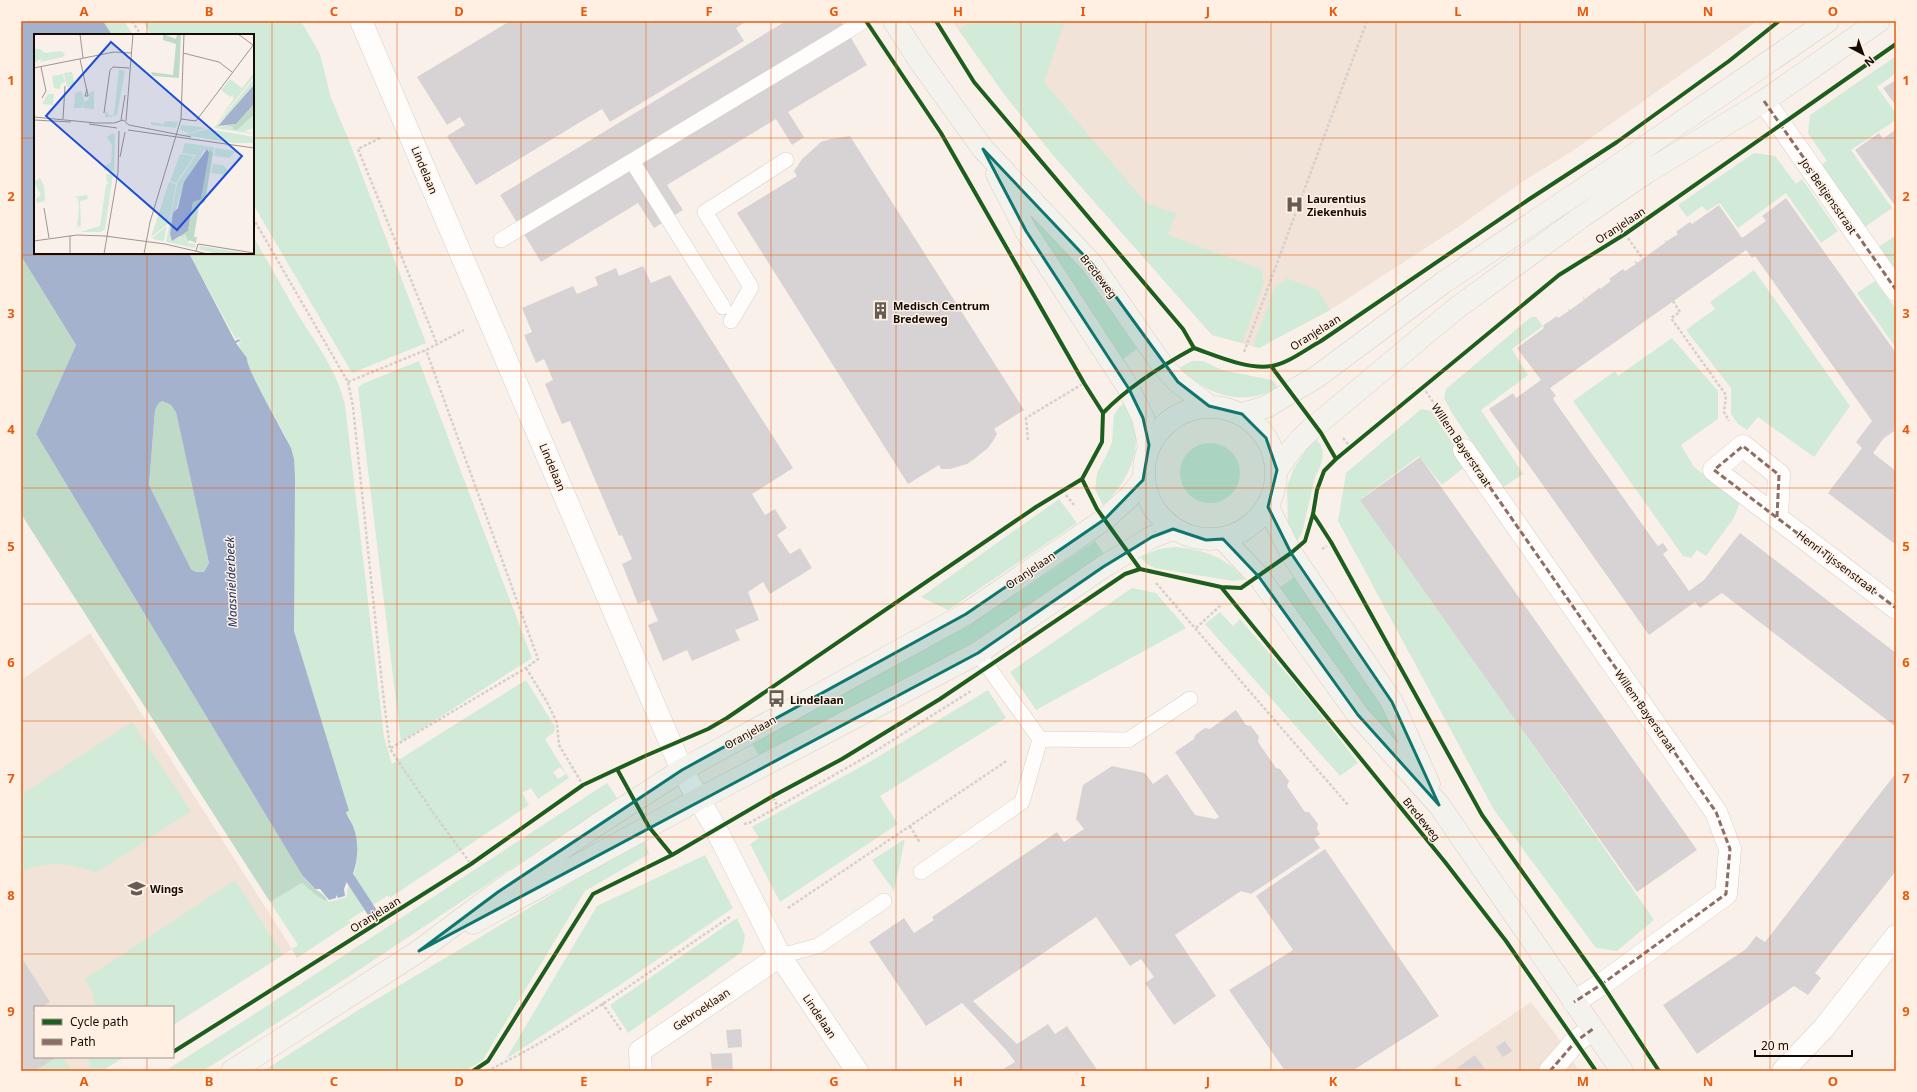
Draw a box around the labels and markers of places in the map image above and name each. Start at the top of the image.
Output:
place label: Laurentius Ziekenhuis [1307,191,1367,219]
hospital icon: Laurentius Ziekenhuis [1284,194,1304,214]
place label: Medisch Centrum Bredeweg [893,298,990,326]
building icon: Medisch Centrum Bredeweg [870,301,890,321]
bus stop icon: Lindelaan [767,689,787,709]
place label: Lindelaan [790,692,844,707]
school or university icon: Wings [127,878,147,898]
place label: Wings [150,881,184,896]

